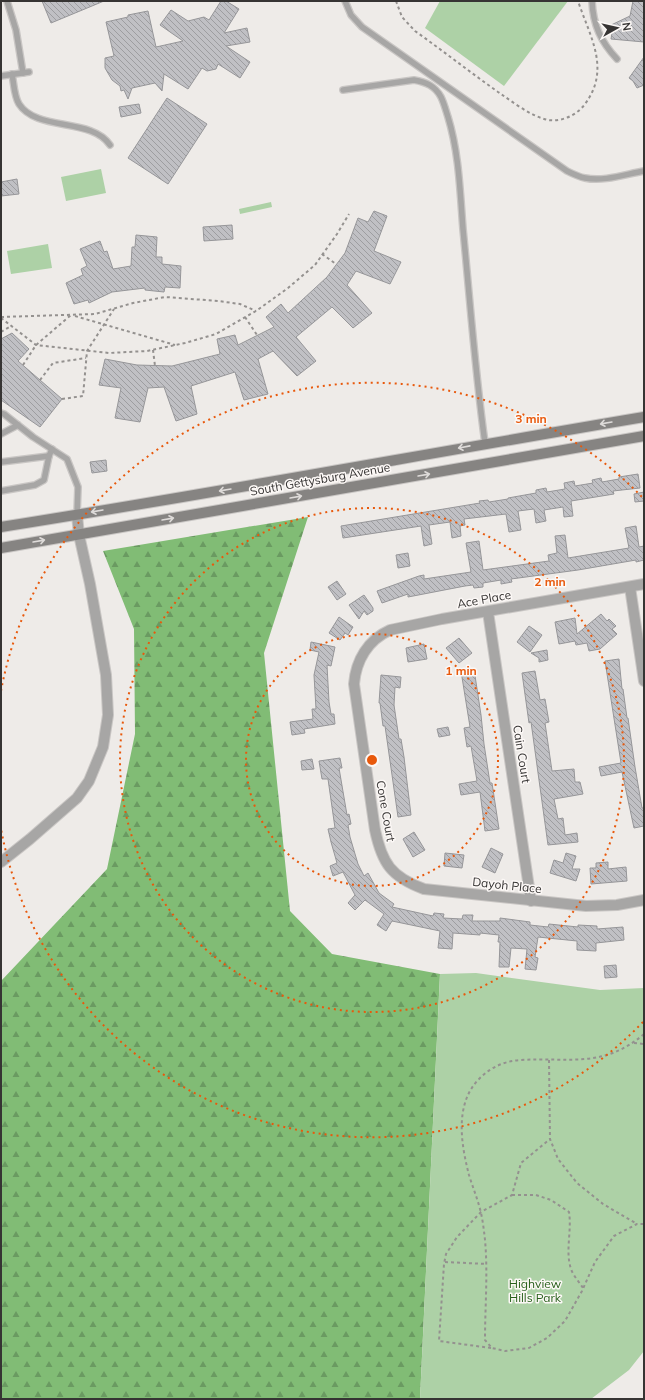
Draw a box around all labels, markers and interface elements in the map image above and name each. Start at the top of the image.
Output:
north arrow [597,8,637,48]
text: N [619,22,634,32]
text: 3 min [515,411,547,426]
one-way arrow [599,419,612,427]
one-way arrow [457,444,470,452]
street label: South Gettysburg Avenue [249,459,391,499]
one-way arrow [417,470,430,478]
one-way arrow [219,486,232,494]
one-way arrow [289,493,302,501]
one-way arrow [91,508,104,516]
one-way arrow [161,515,174,523]
one-way arrow [33,537,46,545]
text: 2 min [534,574,566,589]
street label: Ace Place [456,587,512,611]
text: 1 min [445,663,477,678]
street label: Cain Court [510,724,534,784]
centre of rings [365,753,379,767]
street label: Cone Court [373,779,399,843]
street label: Dayoh Place [472,874,542,896]
park label: Highview Hills Park [509,1276,562,1305]

